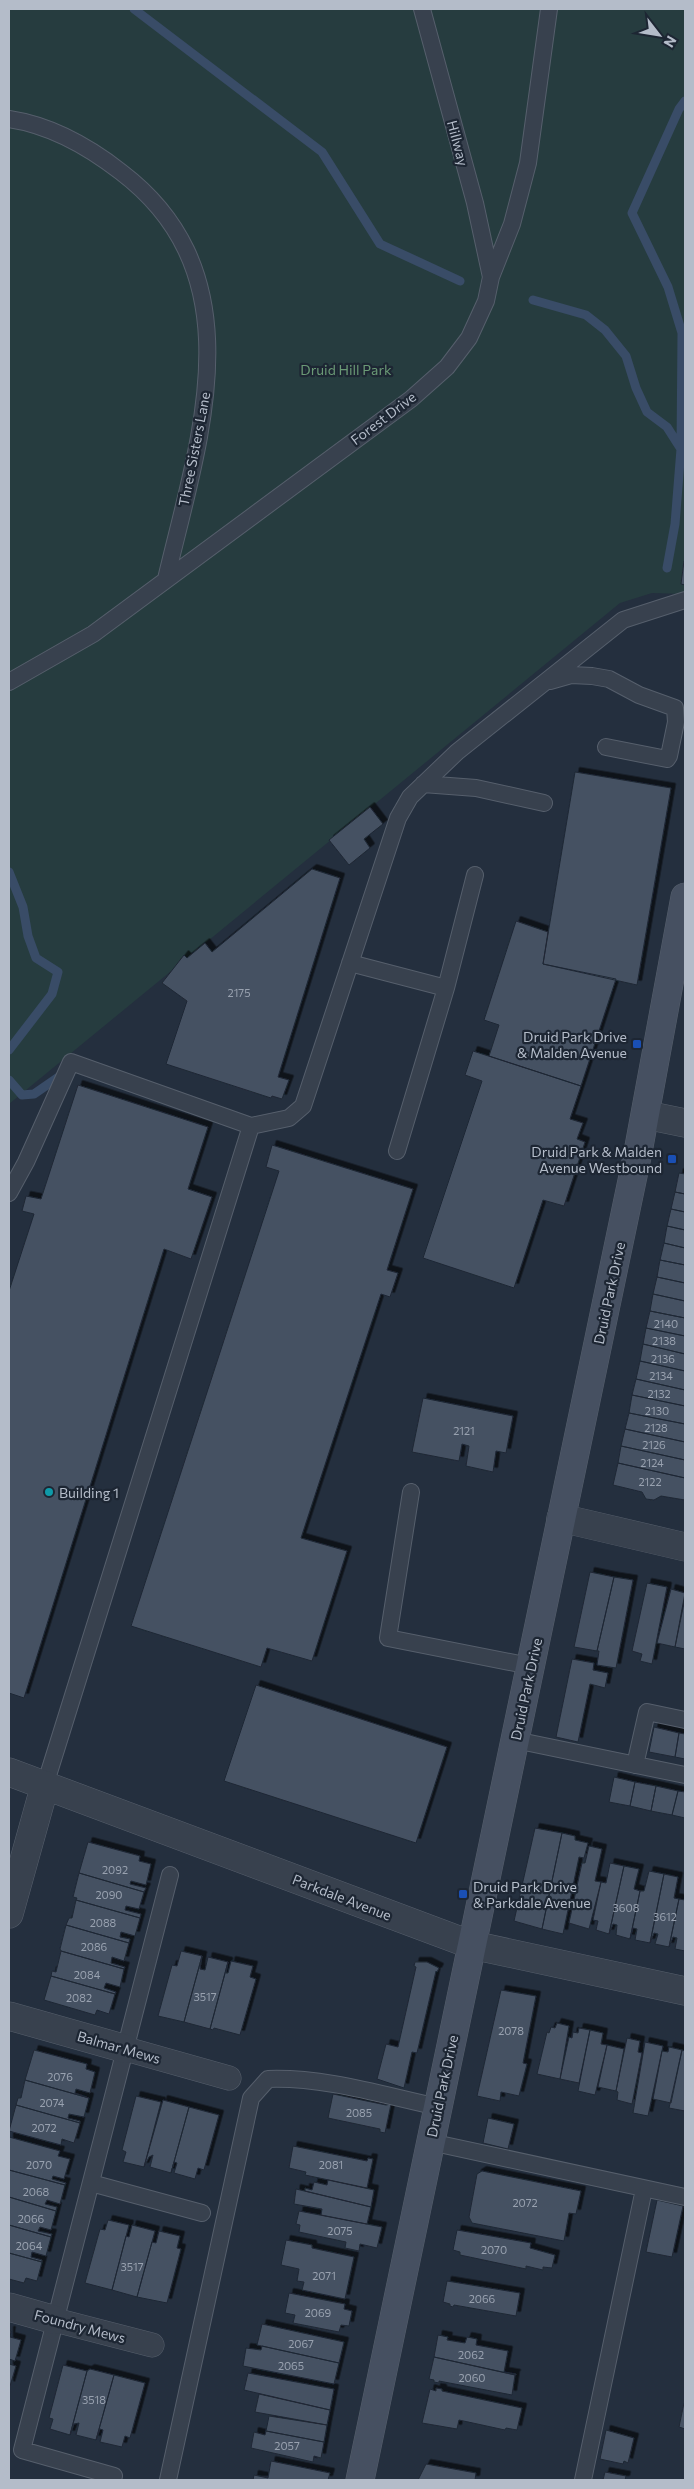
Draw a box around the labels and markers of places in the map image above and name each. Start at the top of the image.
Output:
place label: Druid Park Drive & Malden Avenue [517,1028,627,1061]
marker: Druid Park Drive & Malden Avenue [631,1038,643,1050]
place label: Druid Park & Malden Avenue Westbound [531,1143,662,1176]
marker: Druid Park & Malden Avenue Westbound [666,1153,678,1165]
place label: Building 1 [59,1484,119,1501]
marker: Building 1 [43,1486,55,1498]
place label: Druid Park Drive & Parkdale Avenue [473,1878,591,1911]
marker: Druid Park Drive & Parkdale Avenue [457,1888,469,1900]

